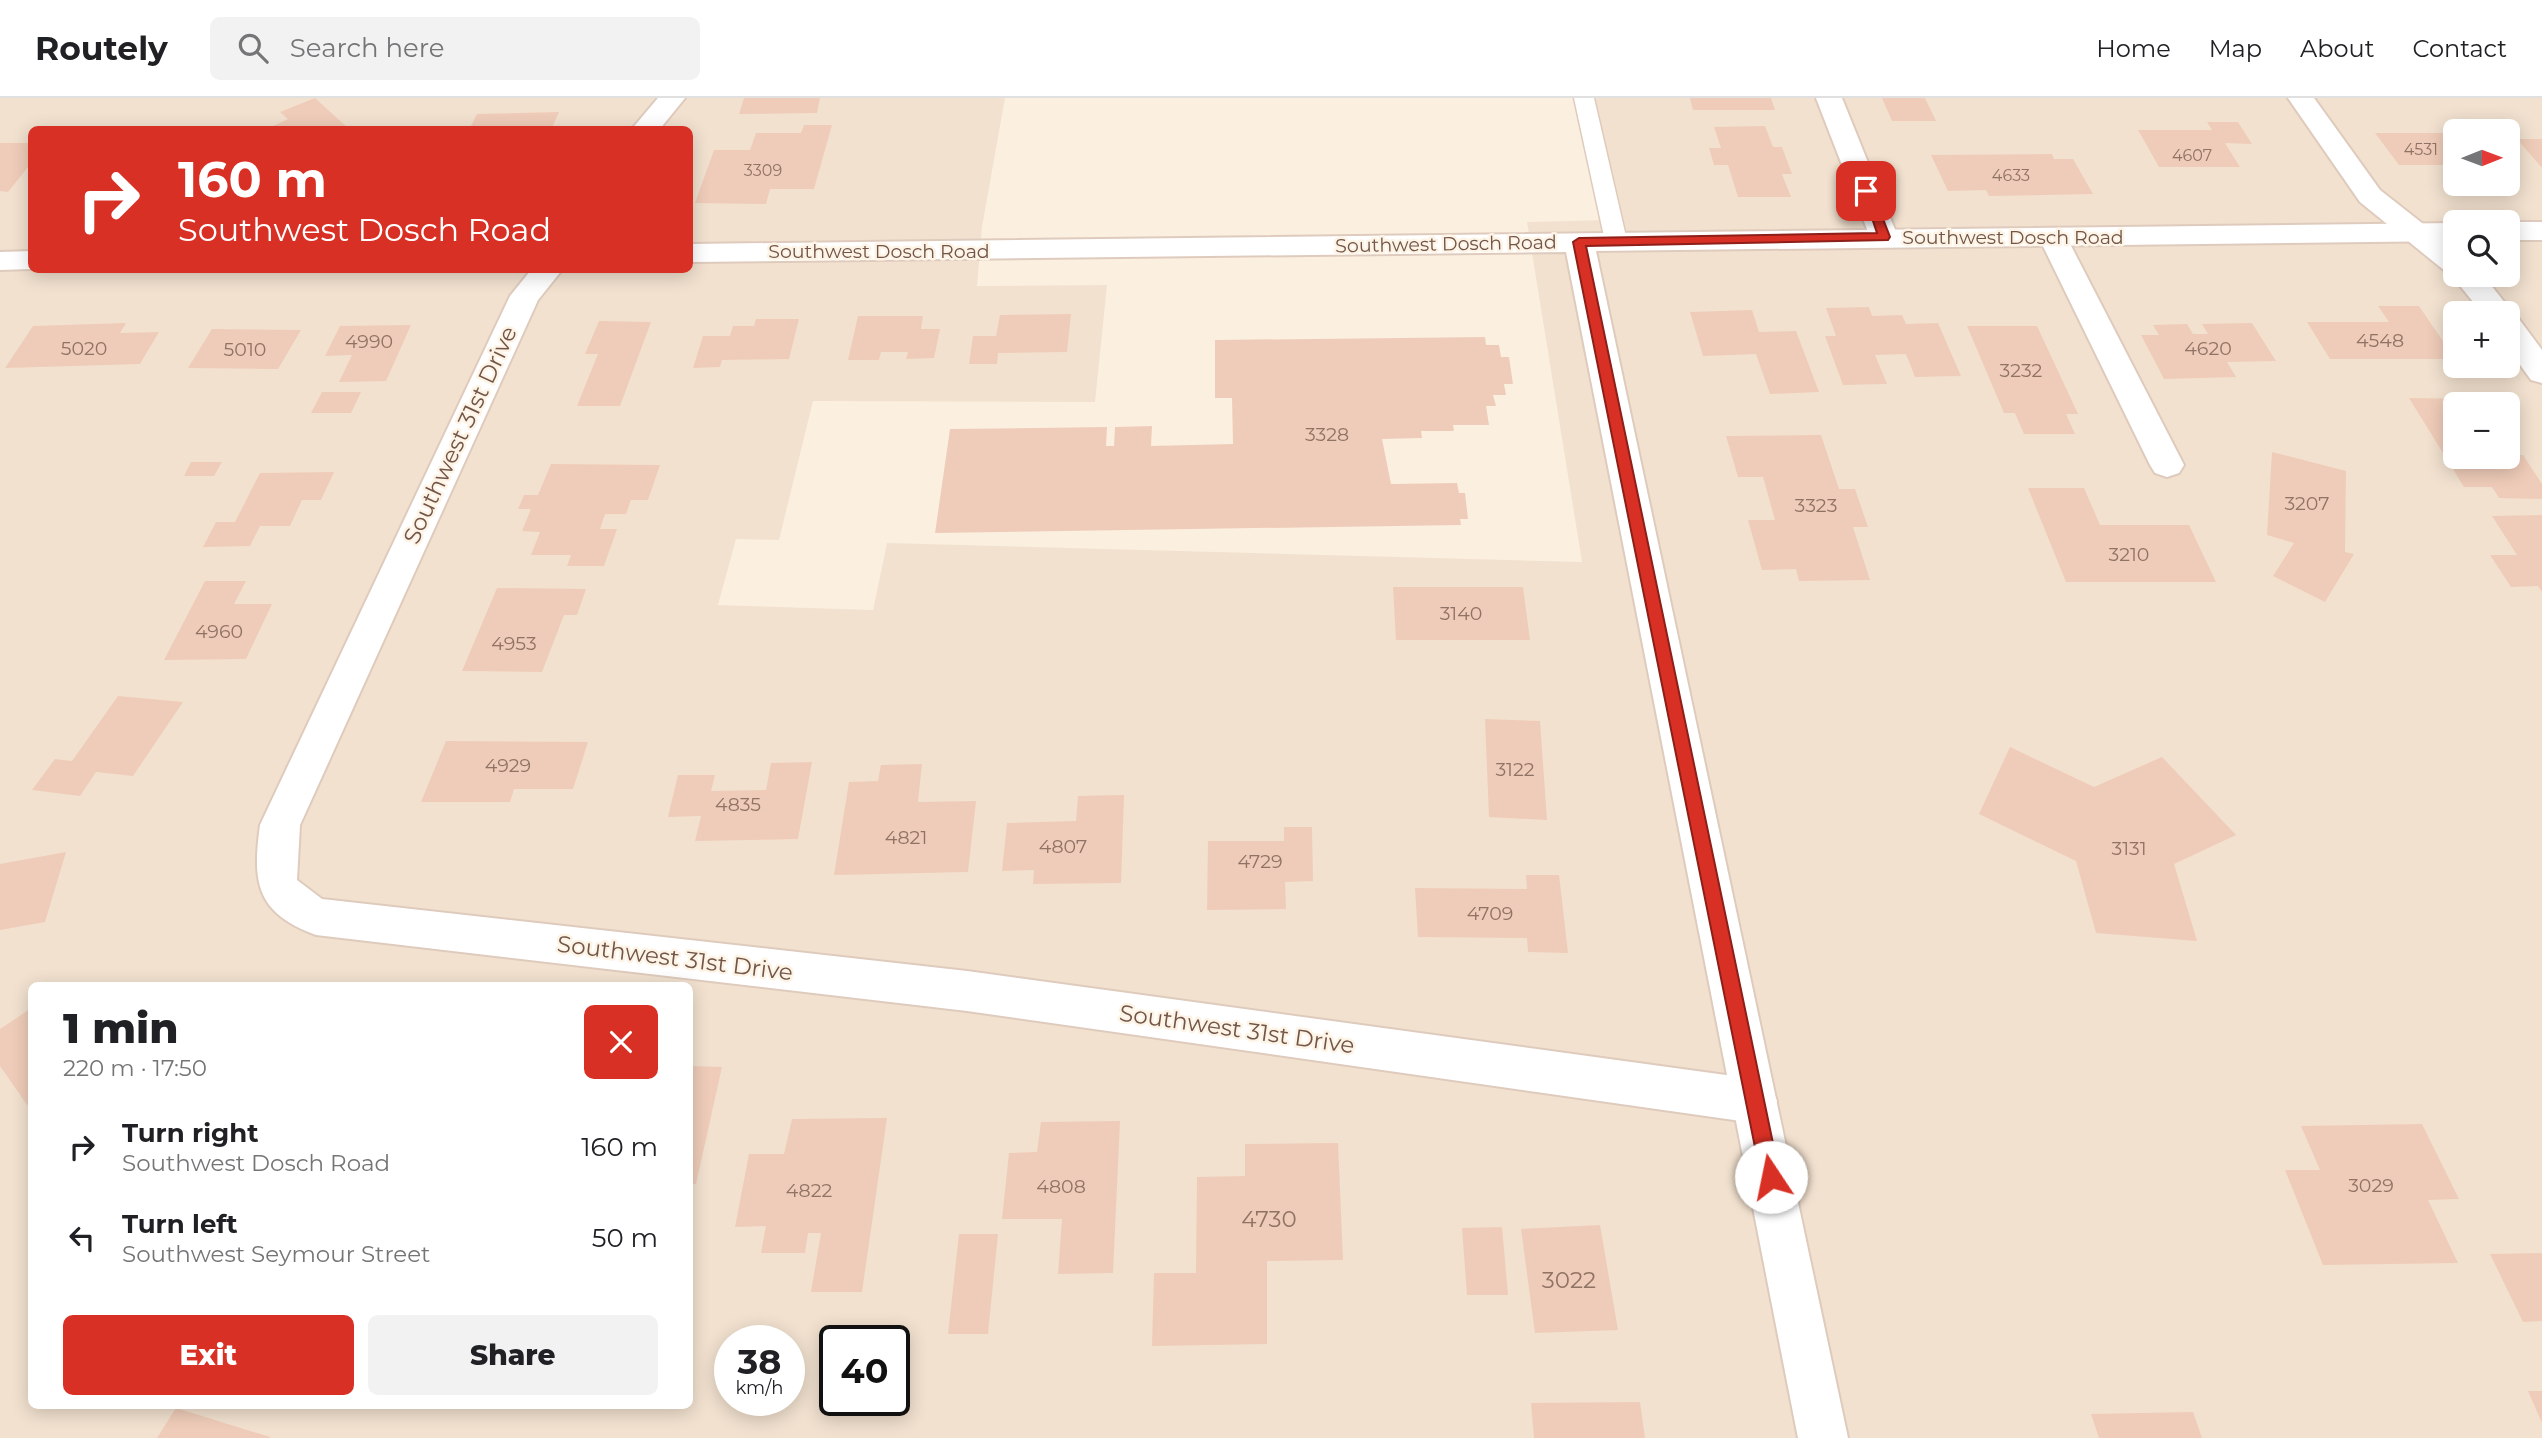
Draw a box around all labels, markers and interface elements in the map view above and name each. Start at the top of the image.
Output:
search box [210,17,700,80]
text: Routely [35,28,168,68]
icon: search [234,29,272,67]
text: Search here [290,32,445,64]
text: Home [2096,34,2171,63]
text: Map [2209,34,2262,63]
text: About [2300,34,2374,63]
text: Contact [2412,34,2507,63]
north arrow [2443,119,2520,196]
map controls [2443,119,2520,469]
house number: 4531 [2404,140,2438,159]
house number: 4607 [2172,146,2212,165]
text: 160 m [178,150,327,209]
icon: right [63,154,154,245]
house number: 3309 [744,161,782,180]
pin [1836,161,1896,221]
house number: 4633 [1992,166,2030,185]
icon: arrive [1847,172,1885,210]
text: Southwest Dosch Road [178,210,551,249]
button: search [2443,210,2520,287]
street label: Southwest Dosch Road [1902,226,2124,249]
street label: Southwest Dosch Road [1335,231,1557,257]
street label: Southwest Dosch Road [768,240,990,263]
button: + [2443,301,2520,378]
street label: Southwest 31st Drive [397,322,523,548]
house number: 4548 [2356,329,2404,352]
house number: 4990 [345,330,393,353]
house number: 5020 [61,337,107,360]
house number: 4620 [2184,337,2232,360]
house number: 5010 [224,338,266,361]
house number: 3232 [2000,359,2043,382]
button: − [2443,392,2520,469]
house number: 3328 [1305,423,1349,446]
house number: 3207 [2285,492,2330,515]
house number: 3323 [1795,494,1837,517]
house number: 3210 [2109,543,2149,566]
house number: 3140 [1440,602,1482,625]
house number: 4960 [195,620,243,643]
house number: 4953 [491,632,537,655]
house number: 4929 [485,754,531,777]
house number: 3122 [1495,758,1535,781]
house number: 4835 [715,793,761,816]
house number: 4821 [885,826,927,849]
house number: 4807 [1039,835,1087,858]
house number: 3131 [2111,837,2147,860]
house number: 4729 [1237,850,1283,873]
house number: 4709 [1467,902,1513,925]
street label: Southwest 31st Drive [556,930,794,986]
street label: Southwest 31st Drive [1118,999,1356,1059]
text: 1 min [63,1002,179,1054]
button: close [584,1005,658,1079]
text: 220 m · 17:50 [63,1054,207,1082]
text: Turn right [122,1117,258,1149]
icon: right [63,1128,101,1166]
text: 160 m [581,1131,658,1163]
position arrow [1734,1140,1808,1214]
text: Southwest Dosch Road [122,1149,390,1177]
house number: 3029 [2348,1174,2394,1197]
house number: 4808 [1036,1175,1086,1198]
house number: 4822 [786,1179,832,1202]
house number: 4730 [1241,1205,1297,1233]
text: Turn left [122,1208,238,1240]
icon: left [63,1219,101,1257]
text: 50 m [592,1222,658,1254]
text: Southwest Seymour Street [122,1240,430,1268]
house number: 3022 [1542,1266,1596,1294]
button: Exit [63,1315,354,1395]
button: Share [368,1315,658,1395]
speed limit sign: 40 [819,1325,910,1416]
text: 38 [738,1340,781,1383]
text: km/h [735,1377,784,1399]

